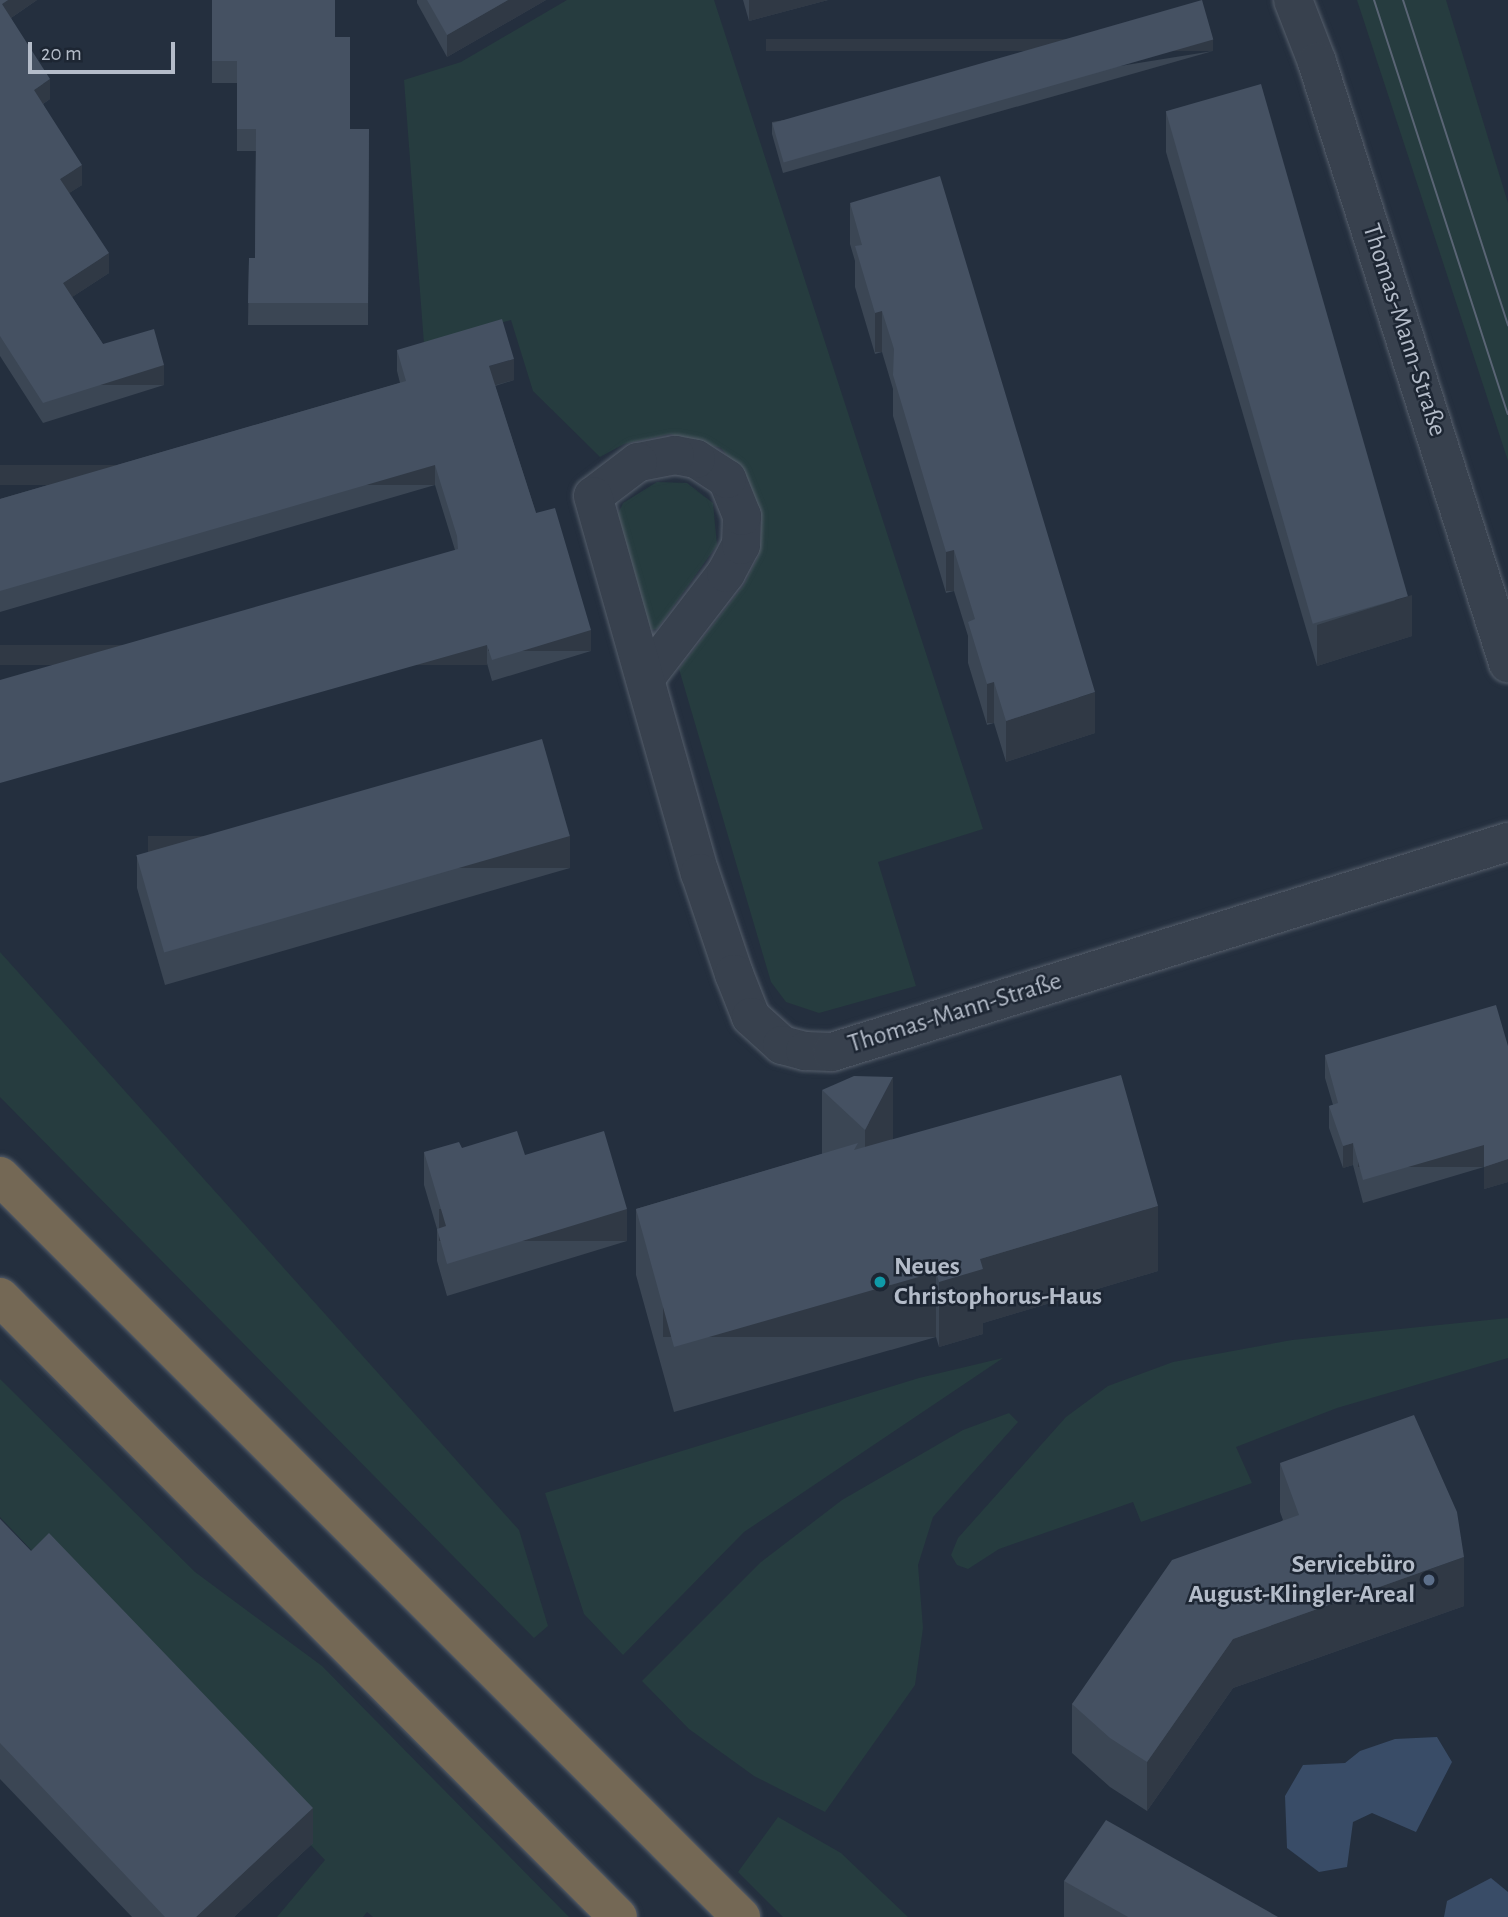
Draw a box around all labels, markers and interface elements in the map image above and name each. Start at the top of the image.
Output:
scale bar [32,28,178,72]
text: 20 m [41,43,82,64]
street label: Thomas-Mann-Straße [1355,220,1453,440]
street label: Thomas-Mann-Straße [844,966,1066,1060]
place label: Neues Christophorus-Haus [894,1251,1102,1312]
marker: Neues Christophorus-Haus [872,1274,888,1290]
place label: Servicebüro August-Klingler-Areal [1188,1549,1415,1610]
marker: Servicebüro August-Klingler-Areal [1421,1572,1437,1588]

